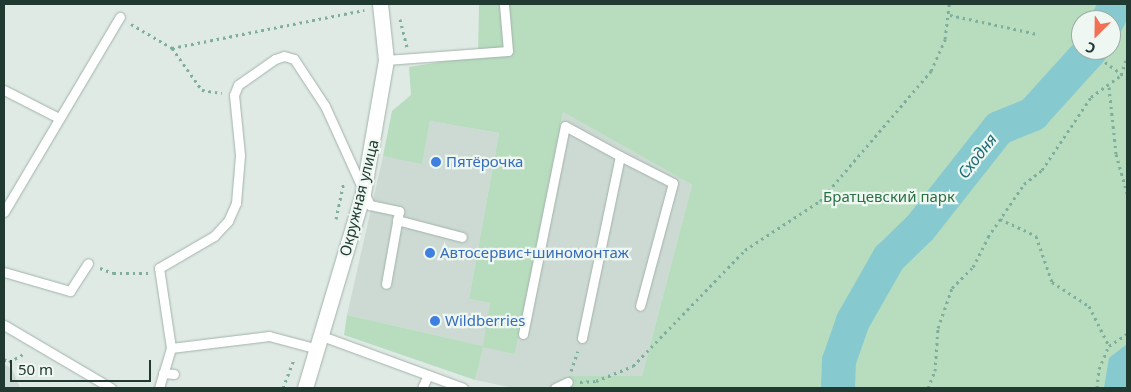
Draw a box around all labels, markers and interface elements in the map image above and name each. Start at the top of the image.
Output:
north arrow [1071,10,1121,60]
text: С [1082,38,1098,59]
water label: Сходня [954,130,1000,182]
street label: Окружная улица [336,138,382,258]
place label: Пятёрочка [446,153,523,171]
marker: Пятёрочка [430,156,442,168]
park label: Братцевский парк [823,188,955,206]
place label: Автосервис+шиномонтаж [440,244,629,262]
marker: Автосервис+шиномонтаж [424,247,436,259]
place label: Wildberries [445,312,526,330]
marker: Wildberries [429,315,441,327]
scale bar [12,350,154,382]
text: 50 m [18,359,53,379]

